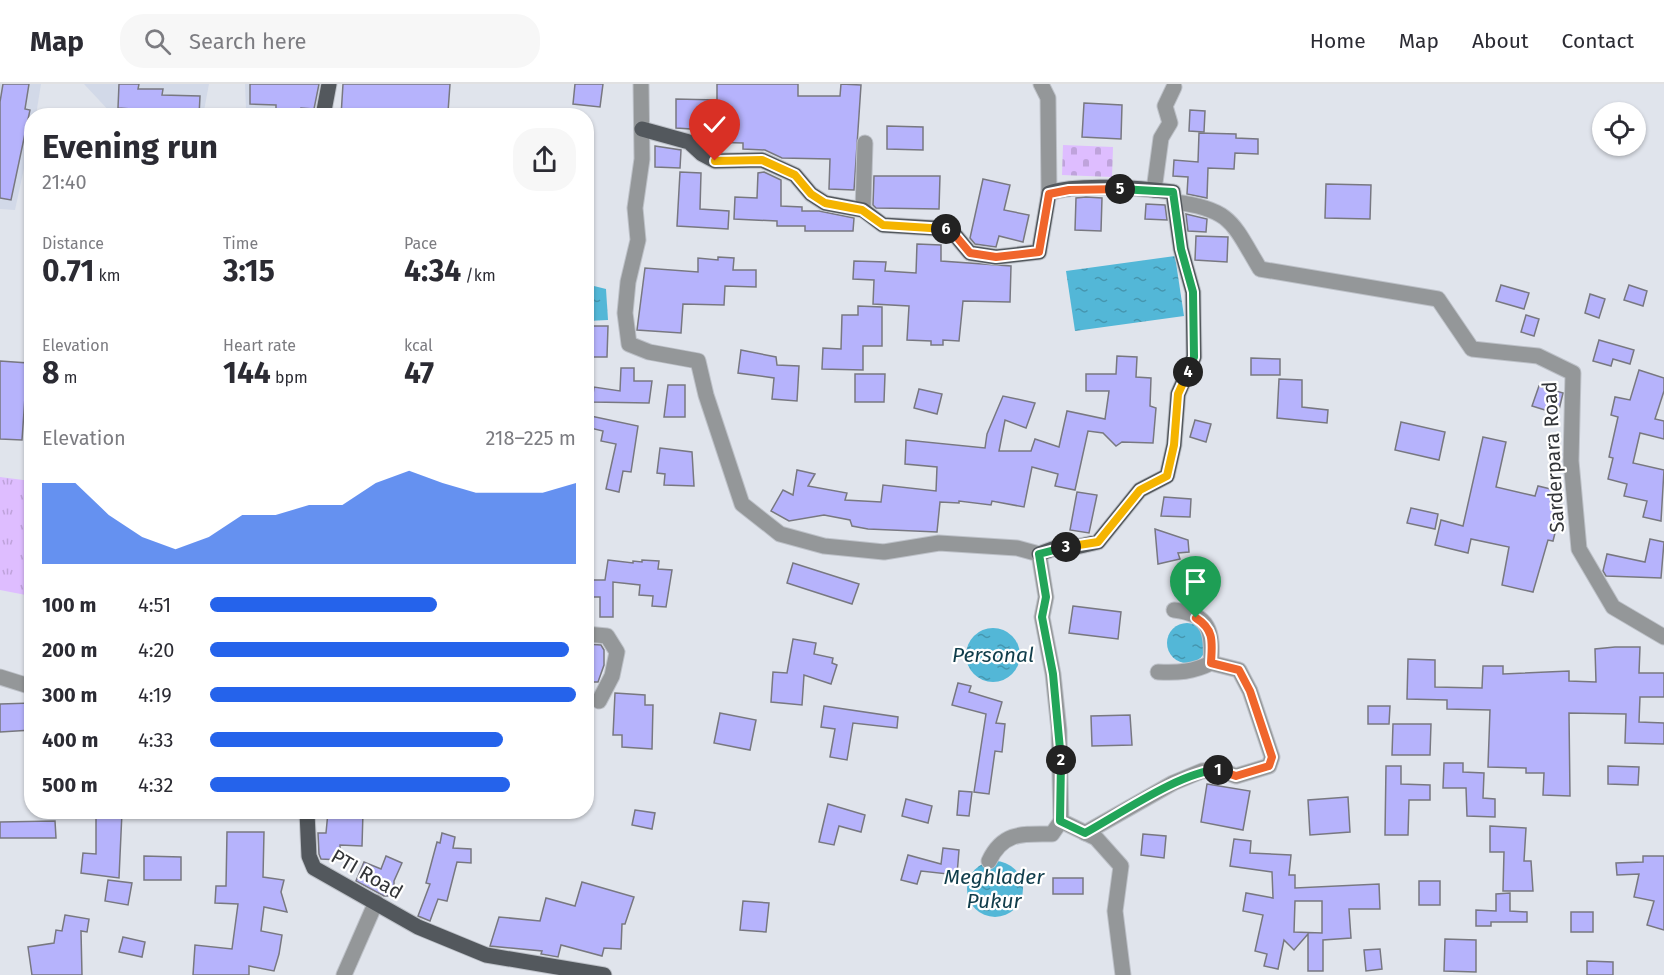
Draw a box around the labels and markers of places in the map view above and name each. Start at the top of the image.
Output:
pin [689,99,740,161]
pin: 5 [1105,174,1135,204]
pin: 6 [931,214,961,244]
pin: 4 [1173,357,1203,387]
pin: 3 [1051,532,1081,562]
pin [1170,556,1221,618]
pin: 2 [1046,745,1076,775]
pin: 1 [1203,755,1233,785]

